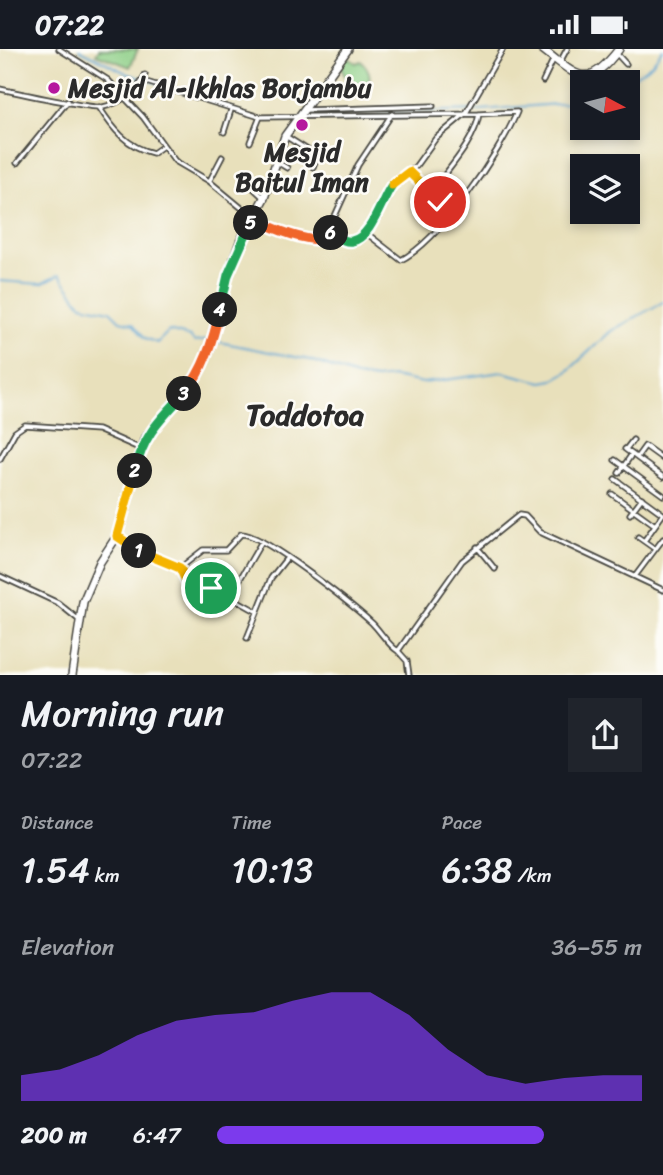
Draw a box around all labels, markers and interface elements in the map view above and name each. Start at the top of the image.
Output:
text: 07:22 [35,2,104,48]
place label: Mesjid Al-Ikhlas Borjambu [67,65,372,111]
north arrow [570,70,640,140]
map controls [570,70,640,224]
marker: Mesjid Al-Ikhlas Borjambu [46,80,62,96]
marker: Mesjid Baitul Iman [294,117,310,133]
place label: Mesjid Baitul Iman [235,129,369,205]
button: layers [570,154,640,224]
pin [410,172,470,232]
icon: check [421,183,459,221]
pin: 5 [233,205,268,241]
text: 5 [245,206,256,239]
pin: 6 [314,215,348,251]
text: 6 [325,216,336,249]
pin: 4 [202,293,238,327]
text: 4 [214,293,225,326]
pin: 3 [166,377,202,411]
text: 3 [178,377,189,410]
district label: Toddotoa [246,388,364,442]
pin: 2 [118,453,152,489]
text: 2 [129,454,140,487]
pin: 1 [122,533,156,569]
text: 1 [134,534,143,567]
pin [181,558,241,618]
icon: arrive [192,569,230,607]
text: Morning run [21,680,224,747]
button: share [568,698,642,772]
text: 07:22 [21,740,82,781]
text: Distance [21,806,93,839]
text: Time [231,806,272,839]
text: Pace [442,806,482,839]
text: 1.54 [21,839,90,901]
text: 10:13 [231,839,313,901]
text: 6:38 [442,839,512,901]
text: km [90,859,119,892]
text: /km [512,859,551,892]
text: Elevation [21,927,114,968]
text: 36–55 m [552,927,642,968]
text: 200 m [21,1115,87,1156]
text: 6:47 [133,1115,181,1156]

